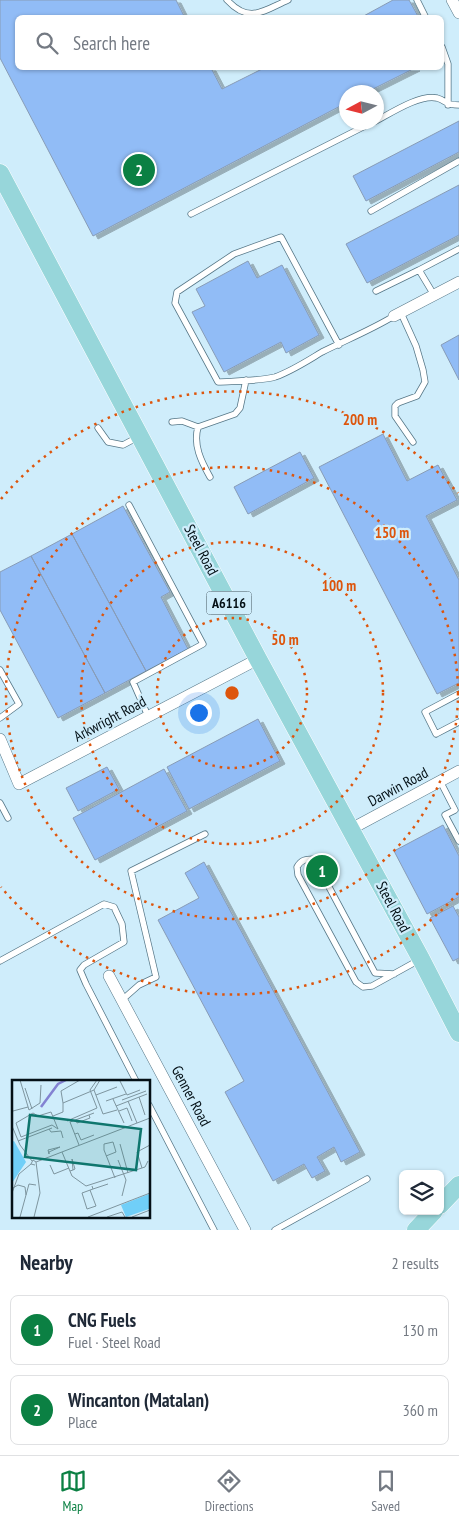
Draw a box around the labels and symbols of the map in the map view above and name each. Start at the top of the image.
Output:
north arrow [339,85,384,130]
pin: 2 [123,151,155,189]
text: 200 m [343,410,377,429]
street label: Steel Road [180,521,223,578]
text: 150 m [375,523,409,542]
text: 100 m [322,576,356,595]
road number: A6116 [206,592,252,614]
text: 50 m [271,630,299,649]
centre of rings [223,684,241,702]
street label: Arkwright Road [70,692,149,746]
your location [186,700,212,726]
street label: Darwin Road [364,763,431,810]
pin: 1 [306,852,338,890]
street label: Steel Road [372,878,415,935]
street label: Genner Road [168,1062,215,1129]
inset map [12,1080,150,1218]

